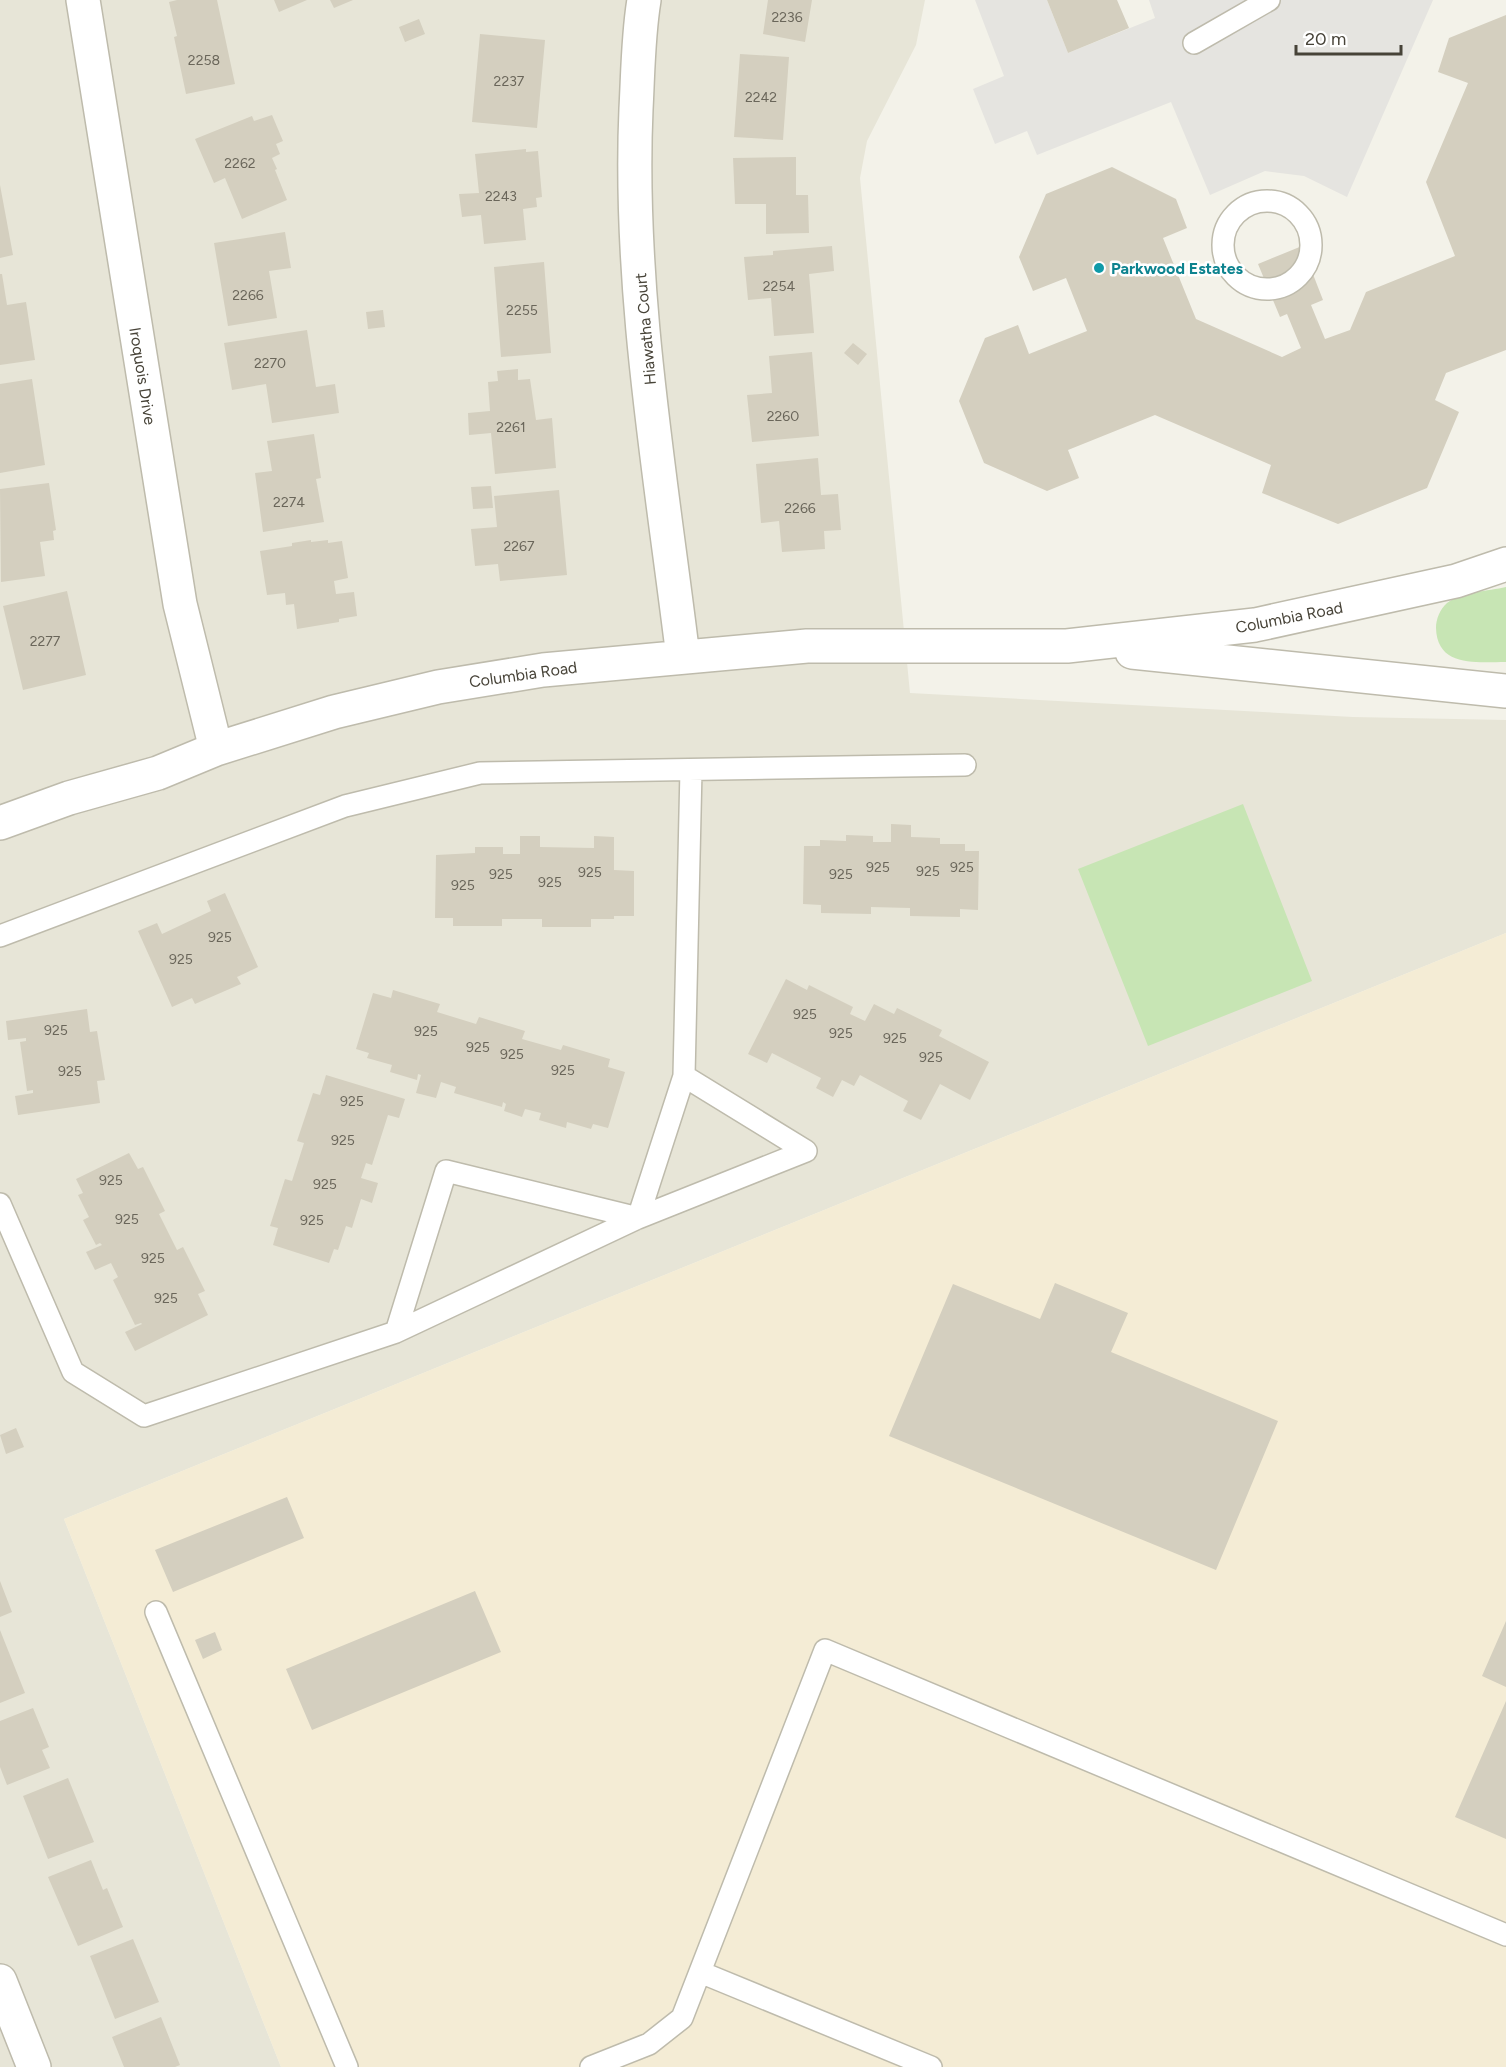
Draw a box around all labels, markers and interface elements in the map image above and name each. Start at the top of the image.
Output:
house number: 2236 [771,9,803,26]
scale bar [1296,18,1401,56]
text: 20 m [1305,28,1346,50]
house number: 2258 [188,52,220,69]
house number: 2237 [494,73,525,90]
house number: 2242 [745,89,777,106]
house number: 2262 [224,155,256,172]
house number: 2243 [485,188,517,205]
place label: Parkwood Estates [1111,259,1244,278]
marker: Parkwood Estates [1092,261,1106,275]
street label: Hiawatha Court [631,272,660,386]
house number: 2254 [763,278,795,295]
house number: 2266 [232,287,264,304]
house number: 2255 [506,302,538,319]
street label: Iroquois Drive [125,326,160,427]
house number: 2270 [254,355,286,372]
house number: 2260 [767,408,799,425]
house number: 2261 [496,419,526,436]
house number: 2274 [273,494,305,511]
house number: 2266 [784,500,816,517]
house number: 2267 [503,538,535,555]
street label: Columbia Road [1234,598,1344,637]
house number: 2277 [30,633,61,650]
street label: Columbia Road [468,658,578,691]
house number: 925 [866,859,890,876]
house number: 925 [950,859,974,876]
house number: 925 [916,863,940,880]
house number: 925 [578,864,602,881]
house number: 925 [489,866,513,883]
house number: 925 [829,866,853,883]
house number: 925 [538,874,562,891]
house number: 925 [451,877,475,894]
house number: 925 [208,929,232,946]
house number: 925 [169,951,193,968]
house number: 925 [793,1006,817,1023]
house number: 925 [44,1022,68,1039]
house number: 925 [414,1023,438,1040]
house number: 925 [829,1025,853,1042]
house number: 925 [883,1030,907,1047]
house number: 925 [466,1039,490,1056]
house number: 925 [500,1046,524,1063]
house number: 925 [919,1049,943,1066]
house number: 925 [551,1062,575,1079]
house number: 925 [58,1063,82,1080]
house number: 925 [340,1093,364,1110]
house number: 925 [331,1132,355,1149]
house number: 925 [99,1172,123,1189]
house number: 925 [313,1176,337,1193]
house number: 925 [115,1211,139,1228]
house number: 925 [300,1212,324,1229]
house number: 925 [141,1250,165,1267]
house number: 925 [154,1290,178,1307]

